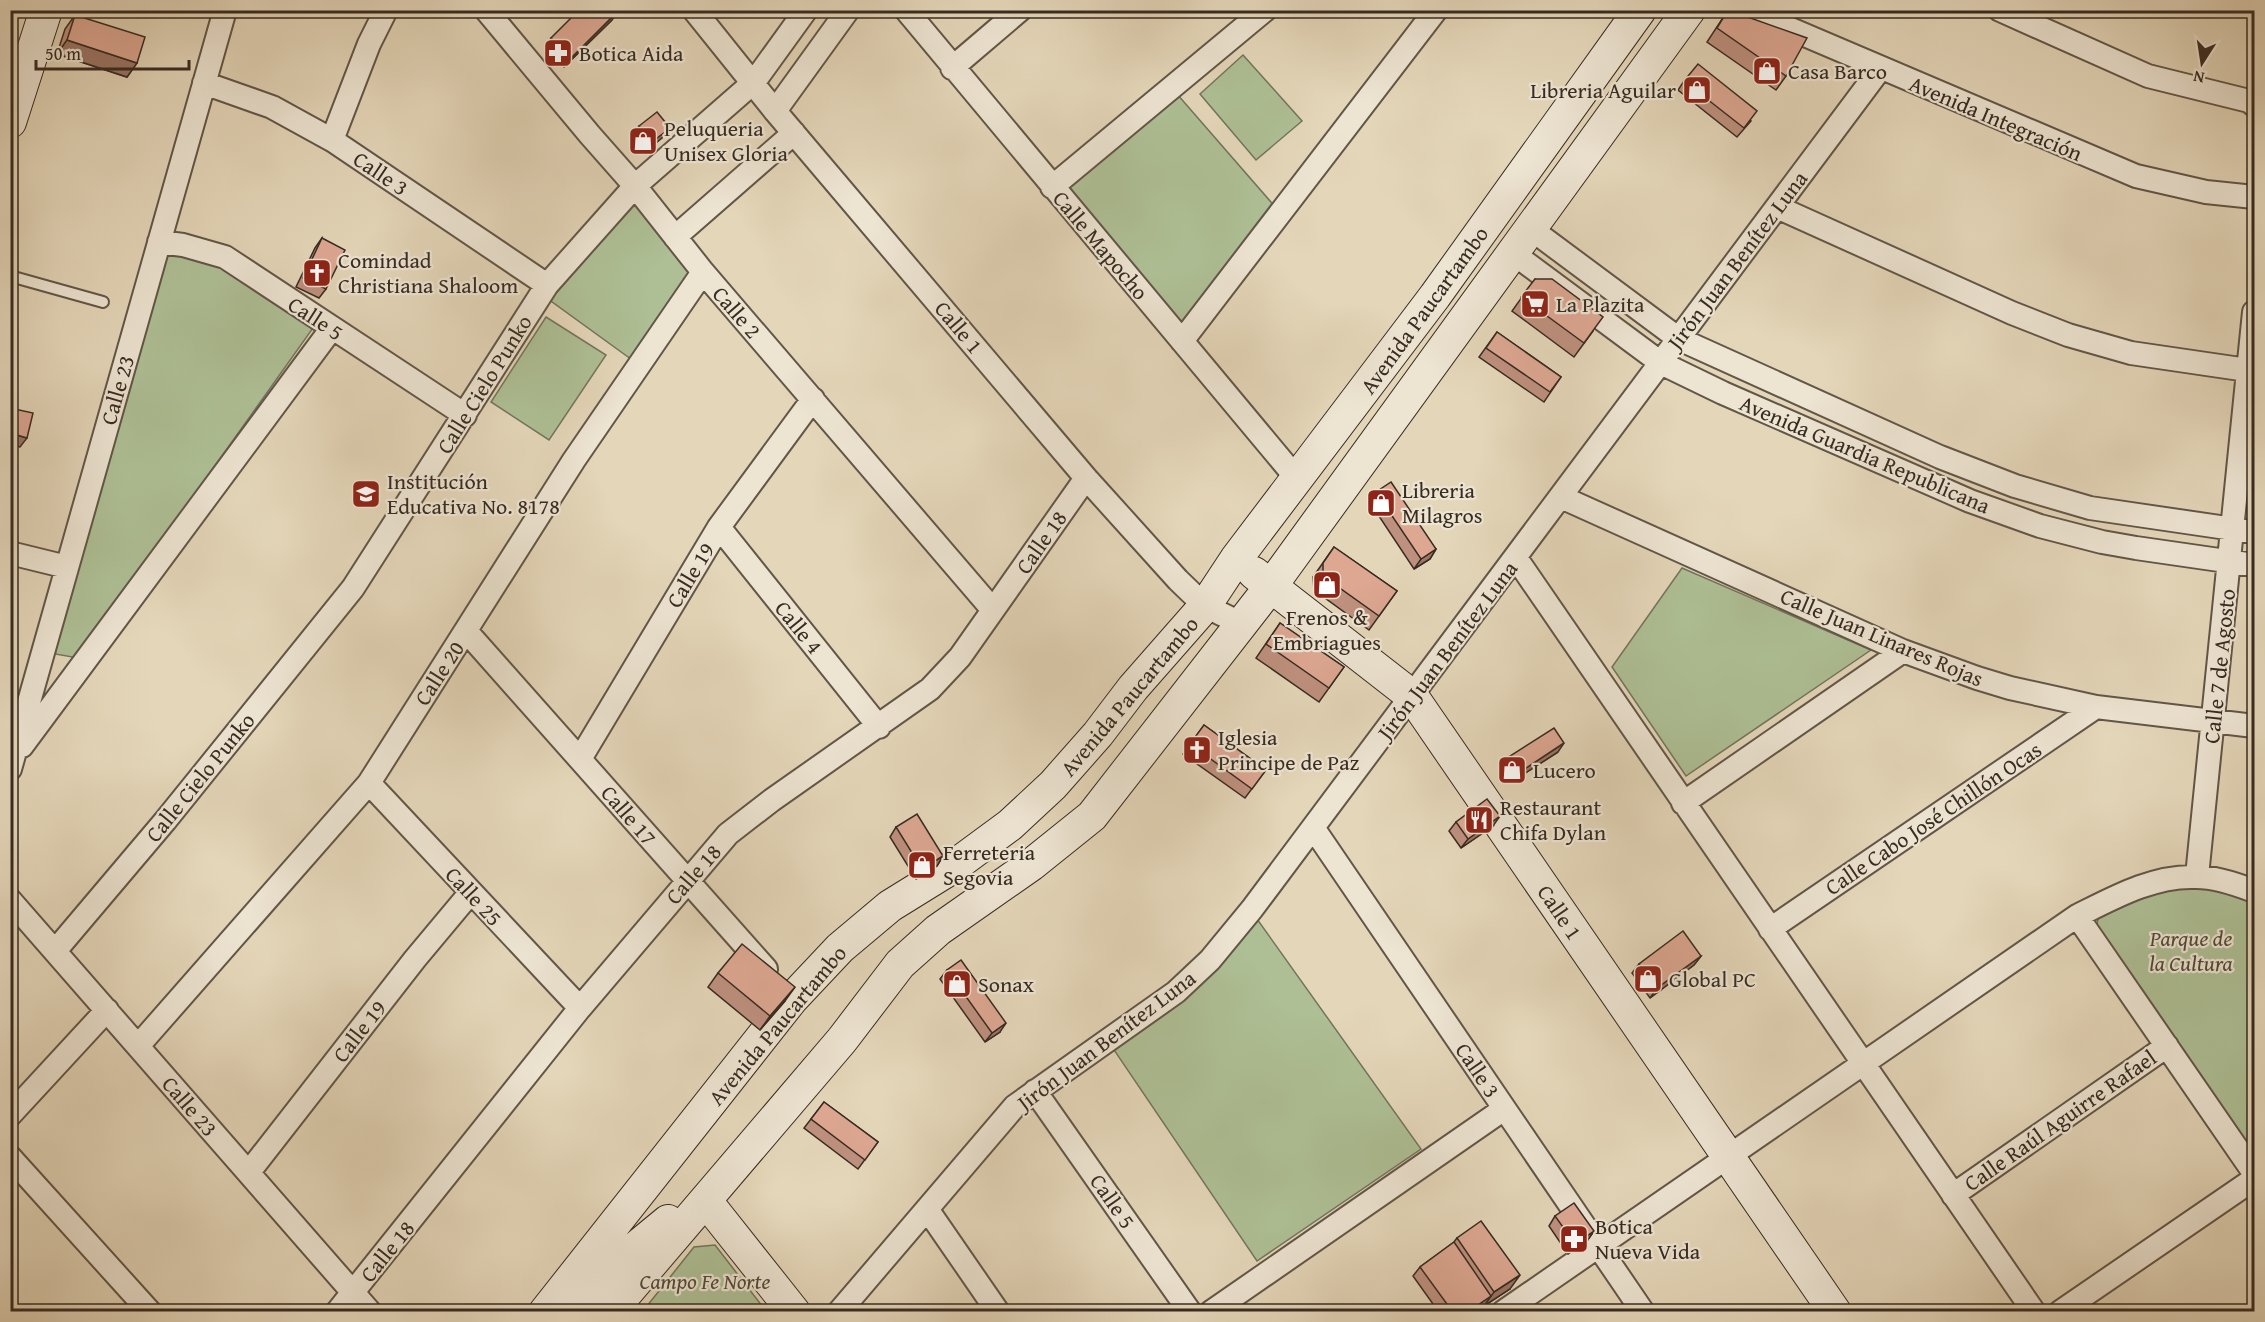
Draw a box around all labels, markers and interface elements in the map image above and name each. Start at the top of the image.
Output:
scale bar [36,33,189,71]
north arrow [2172,33,2232,93]
pharmacy icon: Botica Aida [542,37,574,69]
place label: Botica Aida [579,37,684,69]
text: 50 m [45,40,81,67]
shop icon: Casa Barco [1751,55,1783,87]
place label: Casa Barco [1788,55,1887,87]
text: N [2191,65,2207,91]
street label: Avenida Integración [1904,67,2088,169]
place label: Libreria Aguilar [1530,74,1676,106]
shop icon: Libreria Aguilar [1681,74,1713,106]
place label: Peluqueria Unisex Gloria [664,112,788,169]
shop icon: Peluqueria Unisex Gloria [627,125,659,157]
street label: Calle 3 [347,143,415,203]
street label: Jirón Juan Benítez Luna [1657,164,1815,358]
street label: Calle Mapocho [1046,183,1156,307]
street label: Avenida Paucartambo [1352,219,1496,401]
place label: Comindad Christiana Shaloom [338,244,518,301]
church icon: Comindad Christiana Shaloom [301,257,333,289]
street label: Calle 2 [705,279,769,345]
street label: Calle 5 [282,288,350,348]
supermarket icon: La Plazita [1519,288,1551,320]
place label: La Plazita [1556,288,1645,320]
street label: Calle 1 [927,294,991,360]
street label: Calle Cielo Punko [428,308,540,460]
street label: Calle 23 [92,351,142,429]
street label: Avenida Guardia Republicana [1735,387,1996,522]
place label: Institución Educativa No. 8178 [387,465,560,522]
place label: Libreria Milagros [1402,474,1482,531]
school or university icon: Institución Educativa No. 8178 [350,478,382,510]
shop icon: Libreria Milagros [1365,487,1397,519]
street label: Calle 18 [1008,504,1074,580]
street label: Calle 19 [658,536,722,614]
street label: Jirón Juan Benítez Luna [1367,554,1525,748]
shop icon: Frenos & Embriagues [1311,569,1343,601]
street label: Calle Juan Linares Rojas [1776,580,1988,694]
street label: Calle 7 de Agosto [2195,587,2243,745]
street label: Calle 4 [768,593,830,661]
place label: Frenos & Embriagues [1273,601,1381,658]
street label: Avenida Paucartambo [1052,609,1206,783]
street label: Calle 20 [406,634,472,712]
street label: Calle Cielo Punko [138,705,262,849]
place label: Iglesia Principe de Paz [1218,721,1360,778]
street label: Calle Cabo José Chillón Ocas [1818,733,2048,903]
church icon: Iglesia Principe de Paz [1181,734,1213,766]
shop icon: Lucero [1496,754,1528,786]
place label: Lucero [1533,754,1596,786]
street label: Calle 17 [594,778,664,852]
place label: Restaurant Chifa Dylan [1500,791,1607,848]
restaurant icon: Restaurant Chifa Dylan [1463,804,1495,836]
place label: Ferreteria Segovia [943,836,1036,893]
street label: Calle 18 [658,837,728,911]
shop icon: Ferreteria Segovia [906,849,938,881]
street label: Calle 25 [438,859,510,933]
street label: Calle 1 [1530,878,1590,946]
park label: Parque de la Cultura [2149,922,2233,979]
street label: Avenida Paucartambo [700,938,854,1112]
street label: Jirón Juan Benítez Luna [1008,962,1202,1120]
shop icon: Global PC [1632,963,1664,995]
place label: Global PC [1669,963,1756,995]
shop icon: Sonax [941,968,973,1000]
place label: Sonax [978,968,1035,1000]
street label: Calle 19 [325,993,393,1069]
street label: Calle 3 [1448,1036,1508,1104]
street label: Calle Raúl Aguirre Rafael [1957,1041,2163,1199]
street label: Calle 23 [155,1069,225,1143]
street label: Calle 5 [1083,1167,1143,1235]
place label: Botica Nueva Vida [1595,1210,1701,1267]
street label: Calle 18 [352,1213,422,1289]
pharmacy icon: Botica Nueva Vida [1558,1223,1590,1255]
park label: Campo Fe Norte [640,1265,771,1297]

